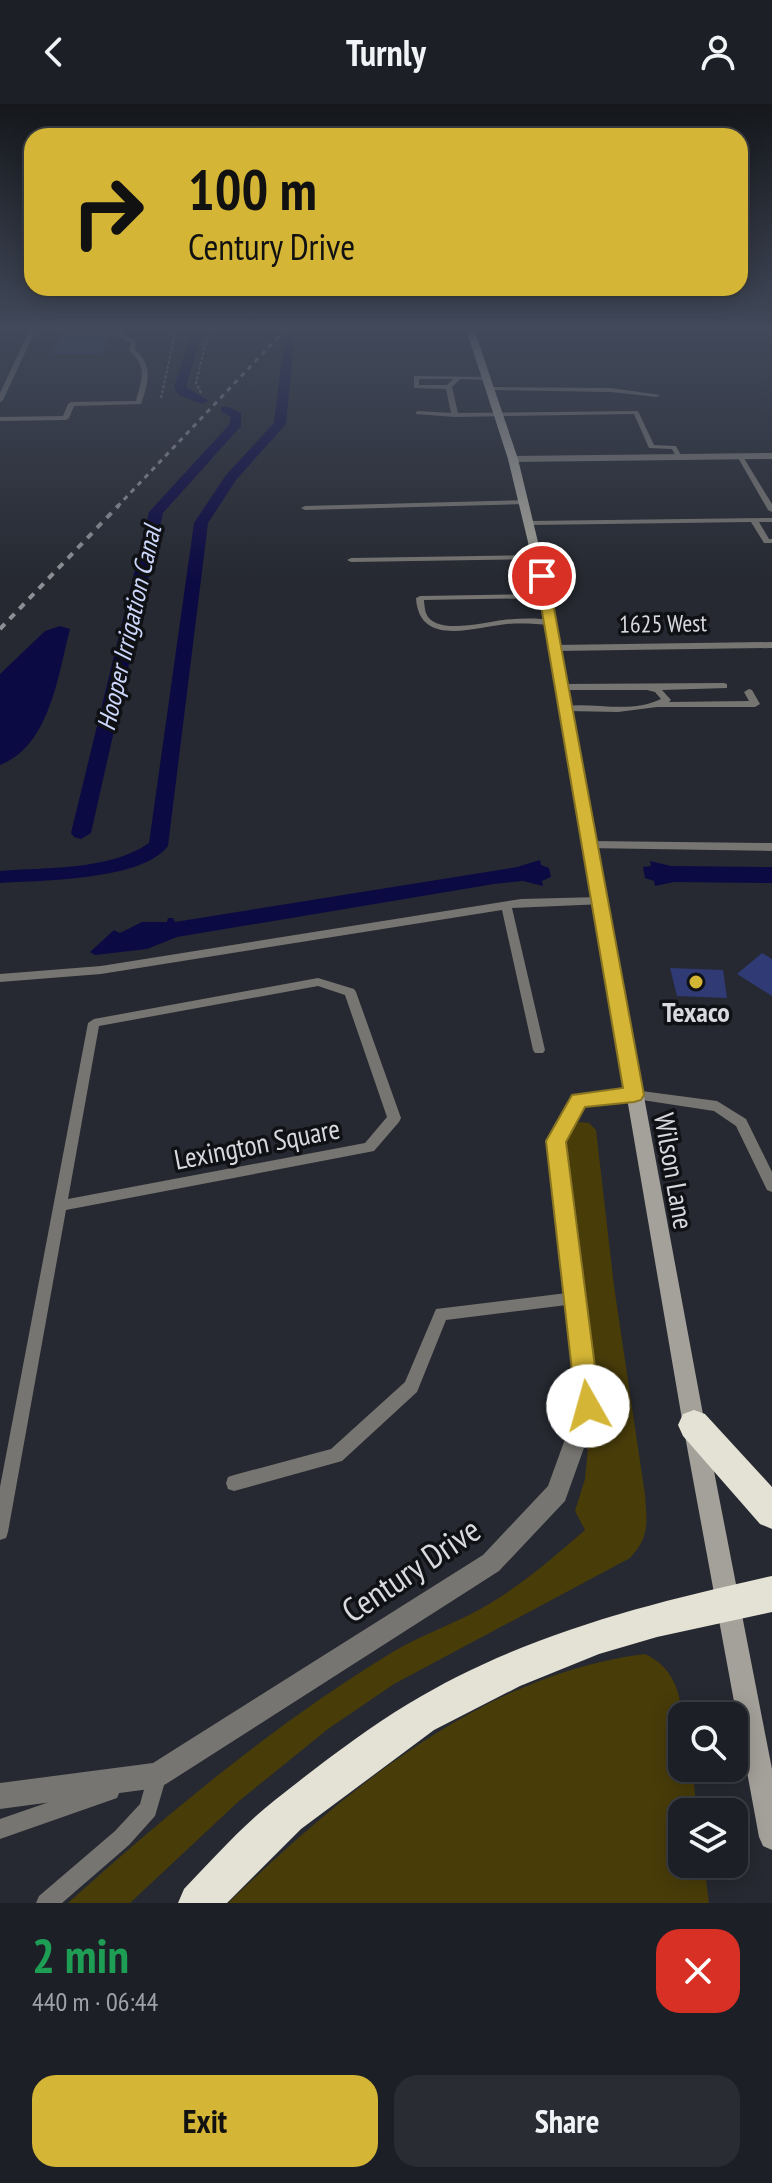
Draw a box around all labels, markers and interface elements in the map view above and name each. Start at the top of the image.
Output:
text: Turnly [346,29,426,76]
icon: back [32,30,76,74]
icon: person [696,30,740,74]
text: 100 m [188,153,317,225]
icon: right [56,160,160,264]
text: Century Drive [188,223,355,270]
water label: Hooper Irrigation Canal [89,519,169,734]
pin [508,542,576,610]
icon: arrive [520,554,564,598]
street label: 1625 West [619,607,708,640]
marker: Texaco [687,973,705,991]
place label: Texaco [662,993,730,1030]
street label: Lexington Square [171,1109,343,1178]
street label: Wilson Lane [646,1110,703,1232]
position arrow [546,1364,630,1448]
street label: Century Drive [333,1507,488,1632]
map controls [668,1702,748,1878]
button: search [668,1702,748,1782]
button: layers [668,1798,748,1878]
text: 2 min [32,1924,129,1986]
button: close [656,1929,740,2013]
text: 440 m · 06:44 [32,1985,158,2018]
button: Exit [32,2075,378,2167]
button: Share [394,2075,740,2167]

